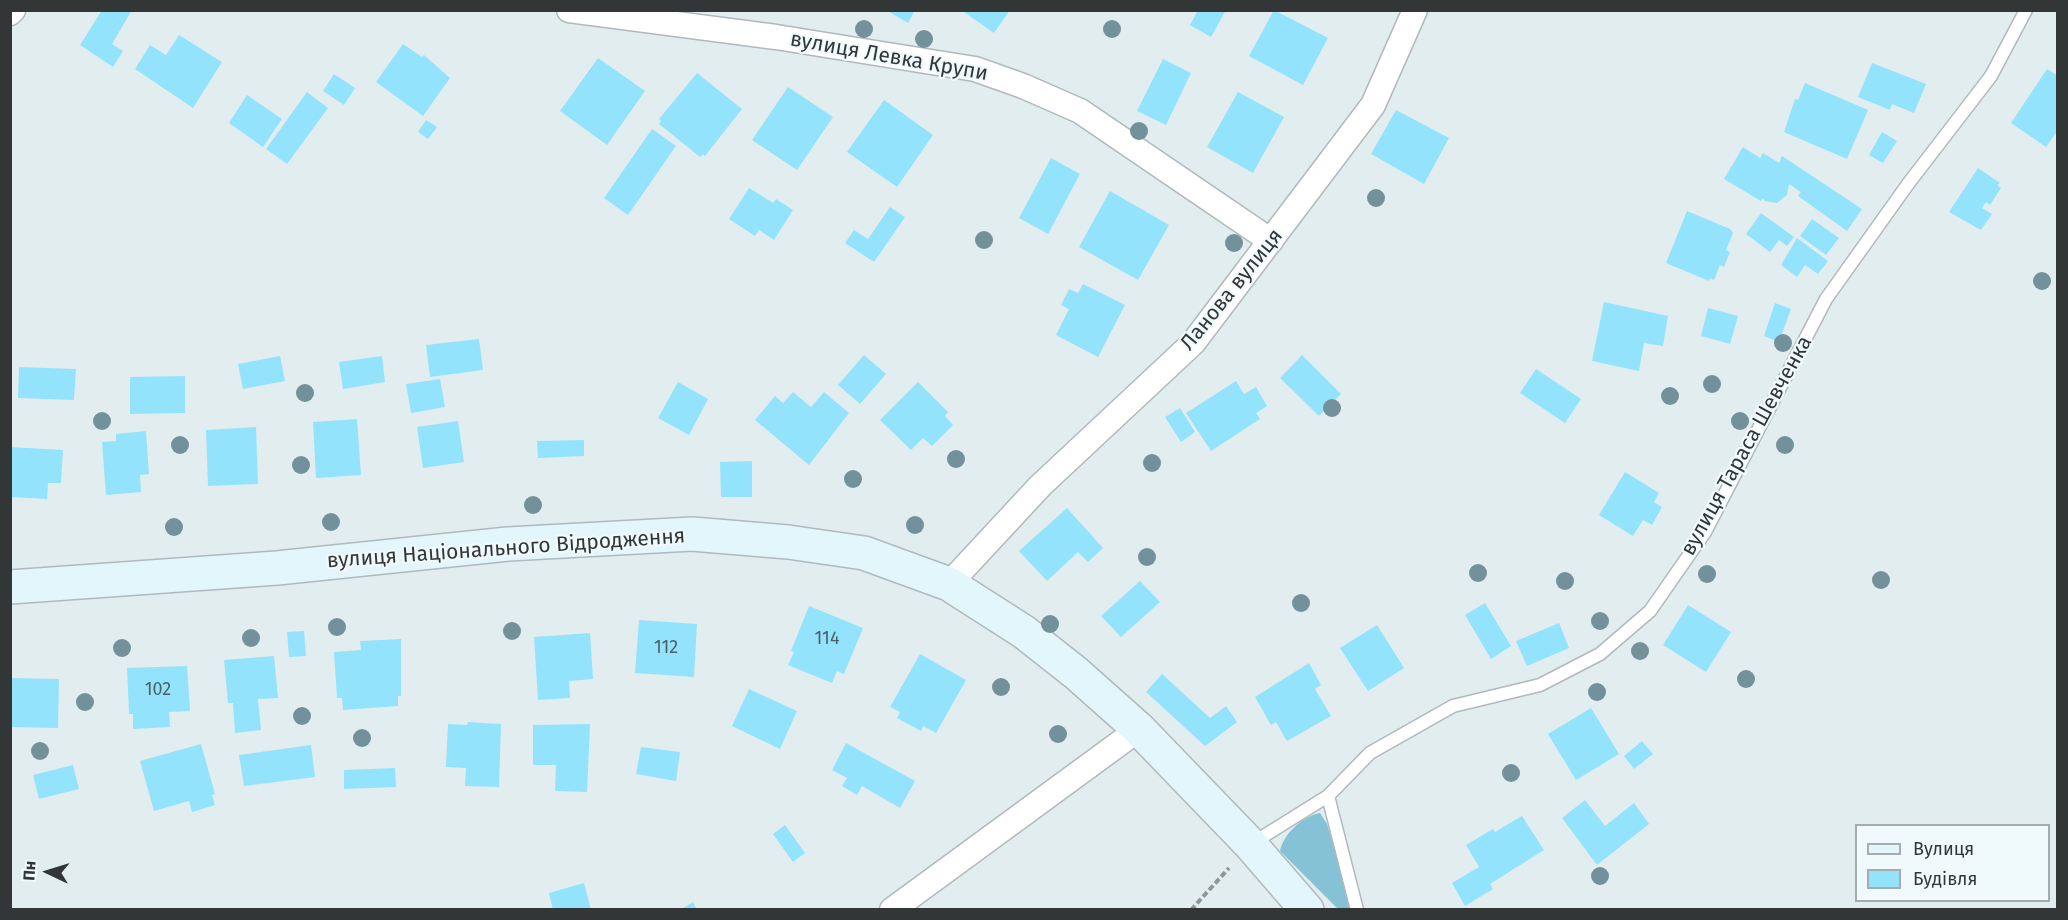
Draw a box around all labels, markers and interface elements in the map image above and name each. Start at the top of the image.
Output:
street label: вулиця Левка Крупи [788,27,990,87]
street label: Ланова вулиця [1175,224,1289,356]
street label: вулиця Тараса Шевченка [1676,332,1818,560]
street label: вулиця Національного Відродження [326,524,686,574]
house number: 114 [815,628,839,650]
house number: 112 [654,637,678,659]
house number: 102 [145,679,171,701]
legend [1855,824,2050,902]
text: Вулиця [1913,838,1974,860]
north arrow [18,842,78,902]
text: Пн [19,860,40,881]
text: Будівля [1913,868,1977,890]

